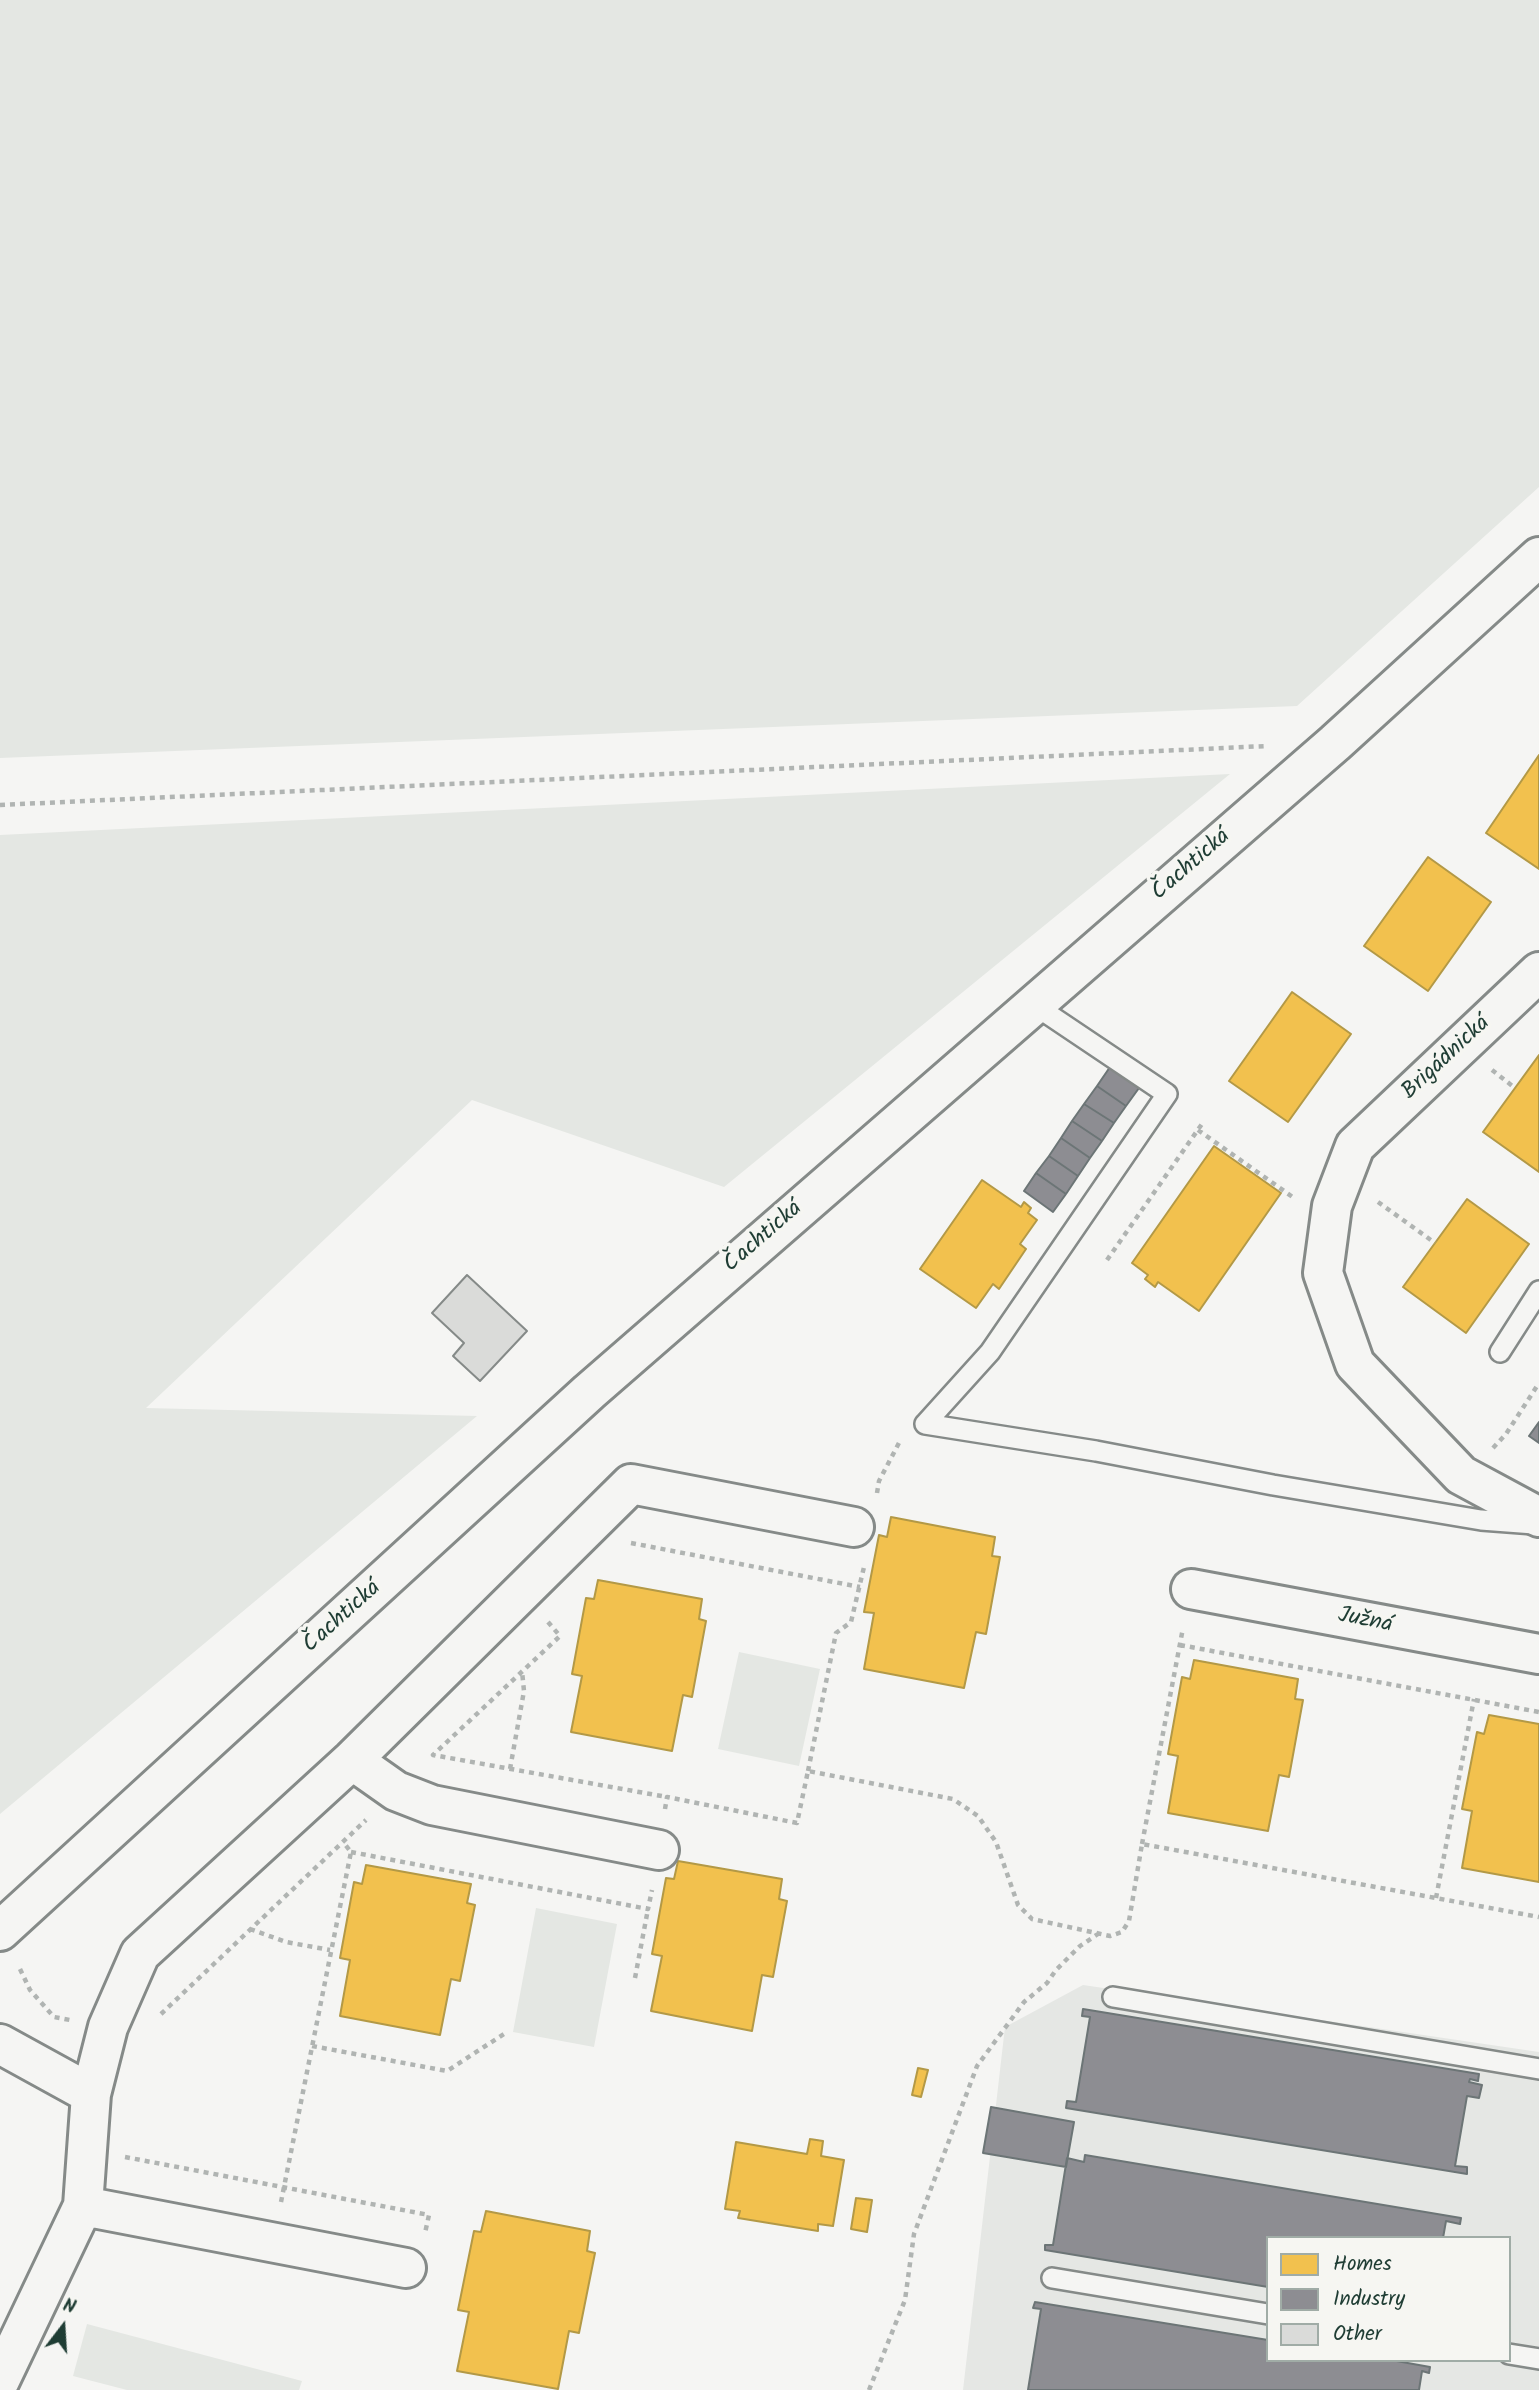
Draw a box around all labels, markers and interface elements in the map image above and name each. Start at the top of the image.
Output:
street label: Čachtická [1147,824,1237,908]
street label: Brigádnická [1397,1011,1497,1107]
street label: Čachtická [719,1196,809,1280]
street label: Čachtická [298,1576,388,1660]
street label: Južná [1335,1603,1395,1641]
legend [1266,2236,1511,2362]
text: Homes [1333,2248,1392,2281]
text: Industry [1333,2283,1405,2316]
text: N [59,2291,79,2323]
north arrow [28,2292,98,2362]
text: Other [1333,2318,1382,2351]

